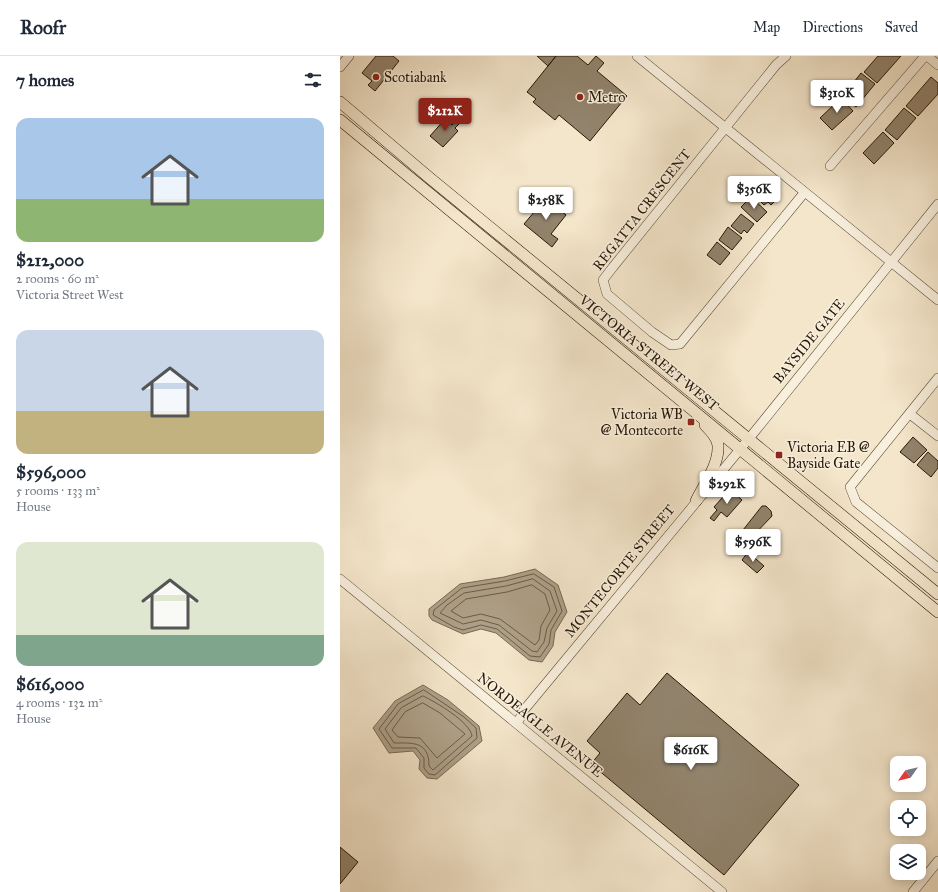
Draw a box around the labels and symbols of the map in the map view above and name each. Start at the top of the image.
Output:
place label: Scotiabank [384,69,447,86]
marker: Scotiabank [371,72,381,82]
pin: $310K [809,80,865,114]
place label: Metro [588,89,625,106]
marker: Metro [575,92,585,102]
pin: $212K [417,98,473,132]
street label: REGATTA CRESCENT [589,146,695,274]
pin: $356K [726,176,782,210]
pin: $258K [518,187,574,221]
street label: VICTORIA STREET WEST [575,291,723,415]
street label: BAYSIDE GATE [770,295,848,387]
place label: Victoria WB @ Montecorte [600,406,683,439]
marker: Victoria WB @ Montecorte [686,417,696,427]
place label: Victoria EB @ Bayside Gate [786,439,870,472]
marker: Victoria EB @ Bayside Gate [774,450,784,460]
pin: $292K [699,471,755,505]
street label: MONTECORTE STREET [561,501,679,641]
pin: $596K [725,529,781,563]
street label: NORDEAGLE AVENUE [474,669,606,781]
pin: $616K [663,737,719,771]
north arrow [890,756,926,792]

